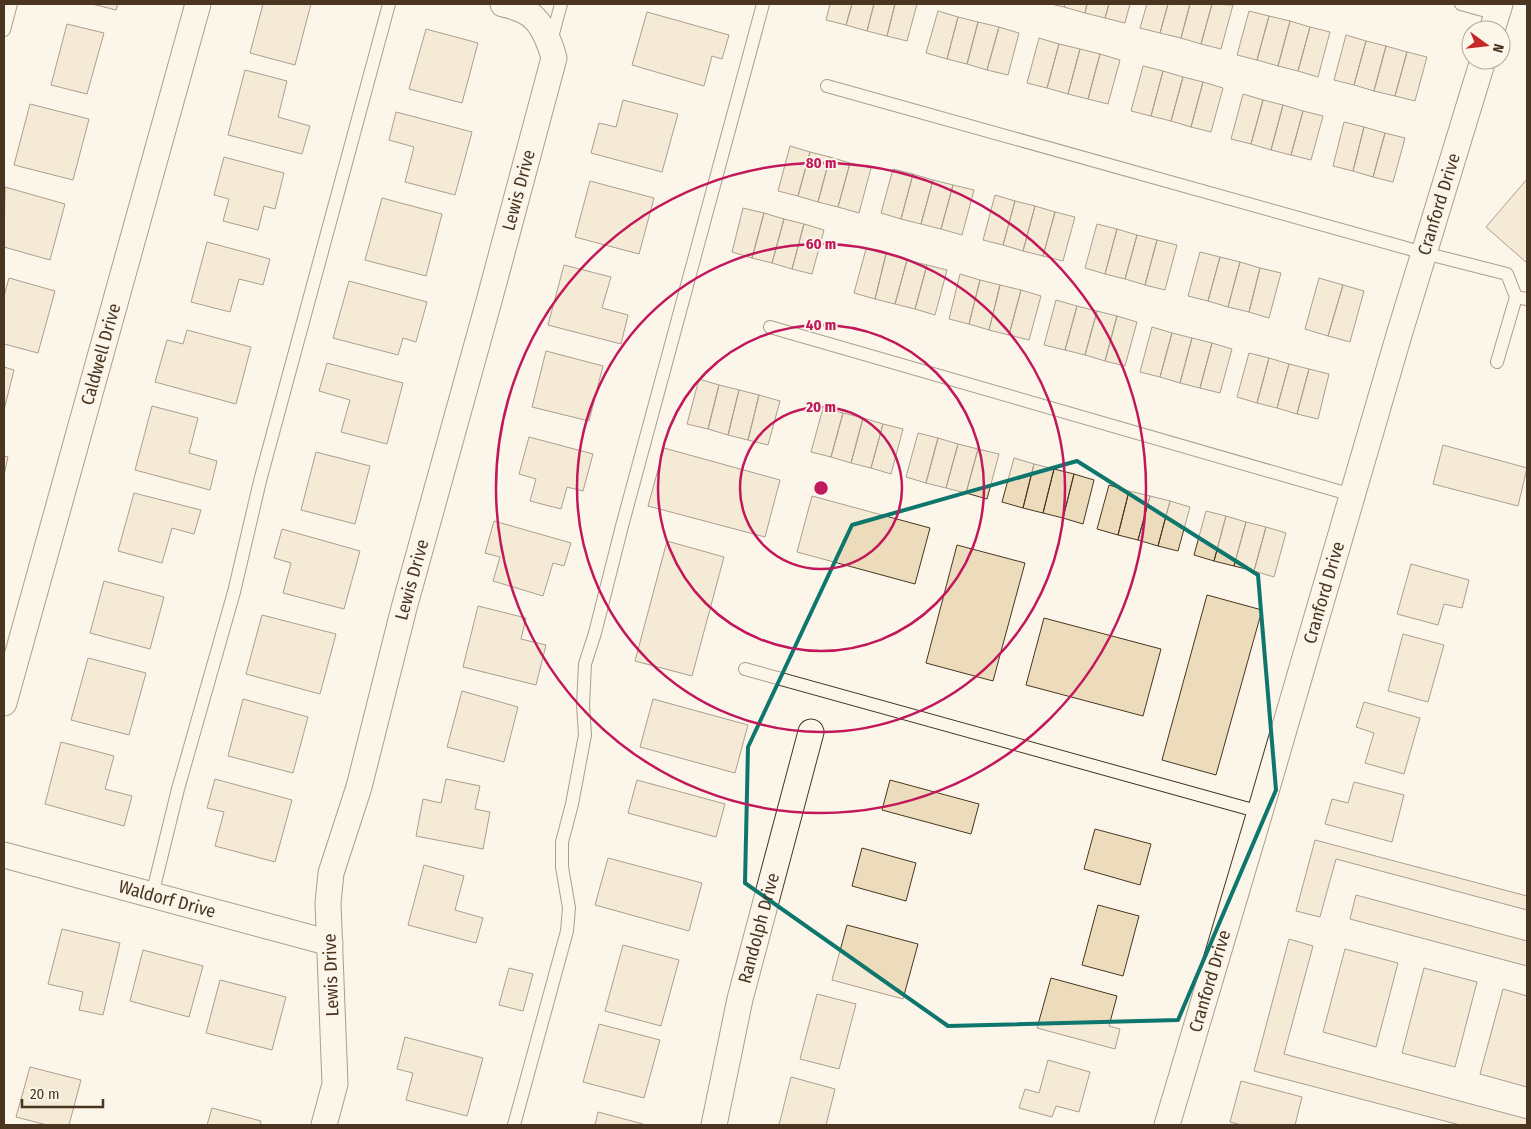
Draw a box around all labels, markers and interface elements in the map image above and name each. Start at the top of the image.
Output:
north arrow [1461,20,1511,70]
text: N [1489,42,1507,54]
street label: Lewis Drive [497,147,540,233]
street label: Cranford Drive [1413,151,1465,258]
text: 80 m [806,154,836,172]
text: 60 m [806,235,836,253]
street label: Caldwell Drive [76,301,125,408]
text: 40 m [806,316,836,334]
text: 20 m [805,398,836,416]
centre of rings [812,479,830,497]
street label: Lewis Drive [390,537,433,623]
street label: Cranford Drive [1299,539,1349,646]
street label: Randolph Drive [734,870,784,986]
street label: Waldorf Drive [116,875,218,923]
street label: Cranford Drive [1184,927,1235,1035]
street label: Lewis Drive [319,933,343,1017]
scale bar [22,1076,104,1108]
text: 20 m [30,1085,60,1103]

